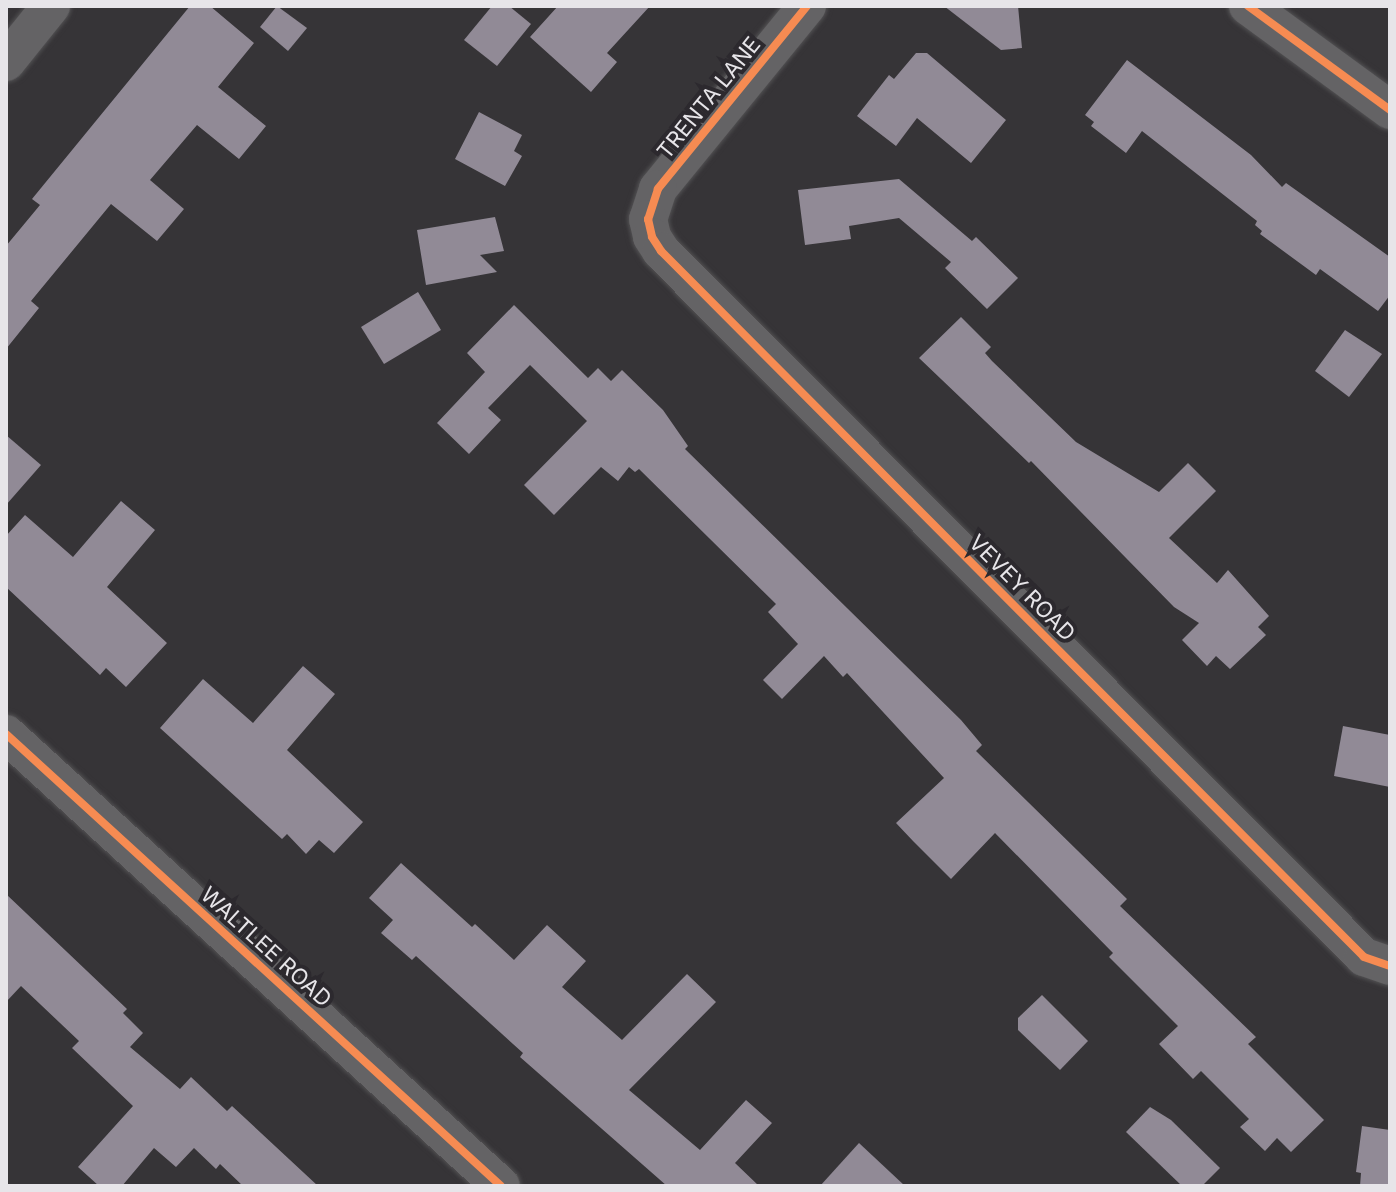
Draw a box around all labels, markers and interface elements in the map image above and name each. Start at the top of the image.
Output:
street label: TRENTA LANE [652,32,766,164]
street label: VEVEY ROAD [963,529,1081,647]
street label: WALTLEE ROAD [195,881,337,1013]

